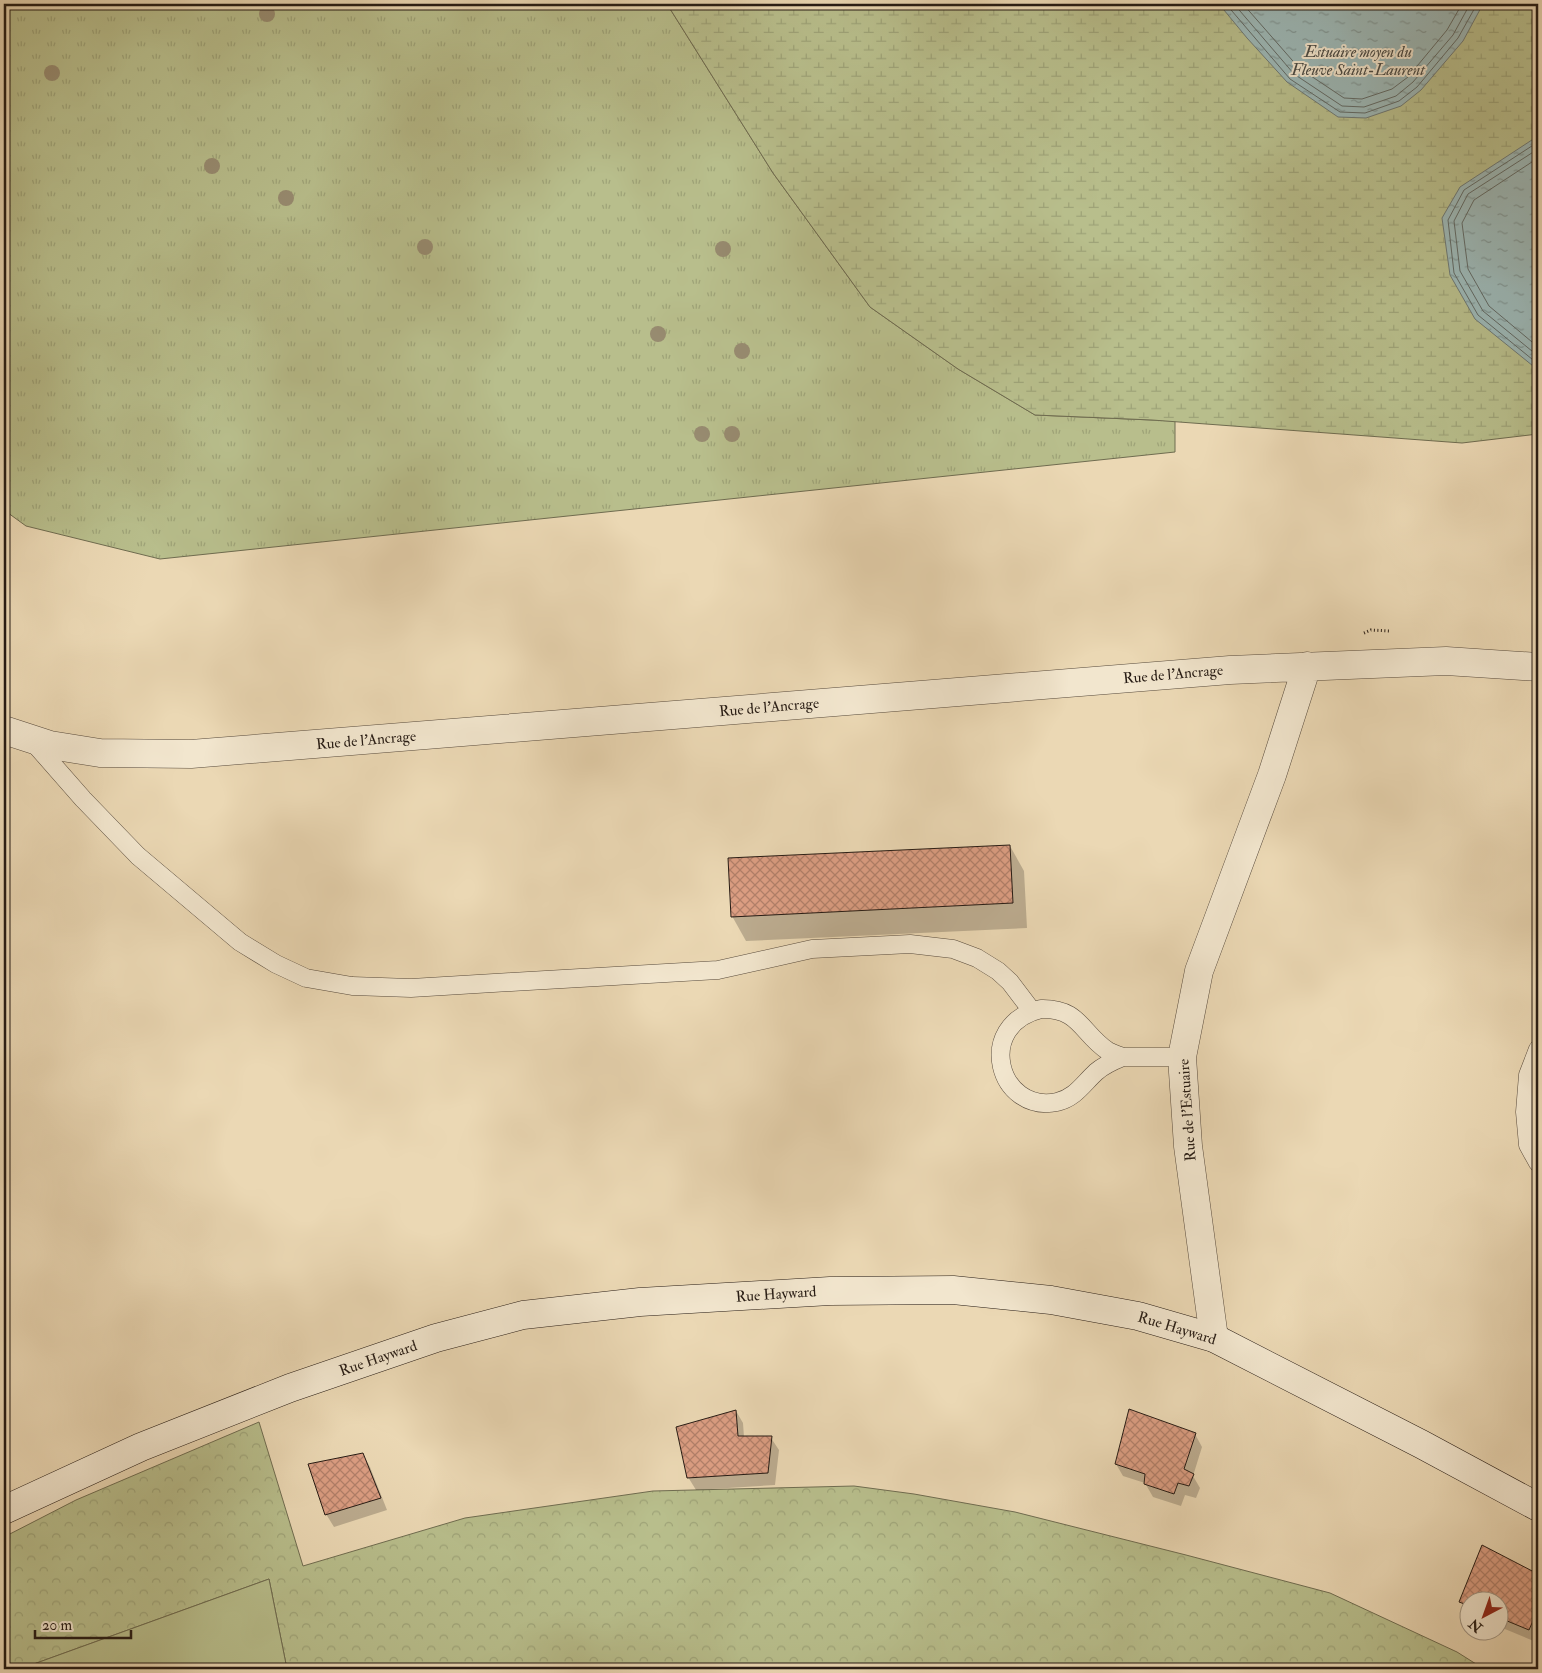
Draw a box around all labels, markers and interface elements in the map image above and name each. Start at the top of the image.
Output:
water label: Estuaire moyen du Fleuve Saint-Laurent [1290,42,1426,80]
street label: Rue de l'Ancrage [1122,661,1224,688]
street label: Rue de l'Ancrage [718,694,820,721]
street label: Rue de l'Ancrage [315,727,417,754]
street label: Rue de l'Estuaire [1174,1058,1201,1162]
street label: Rue Hayward [735,1282,818,1307]
street label: Rue Hayward [1135,1308,1219,1350]
street label: Rue Hayward [337,1336,420,1381]
north arrow [1460,1590,1510,1640]
scale bar [35,1608,131,1640]
text: N [1465,1615,1487,1637]
text: 20 m [42,1616,72,1635]

